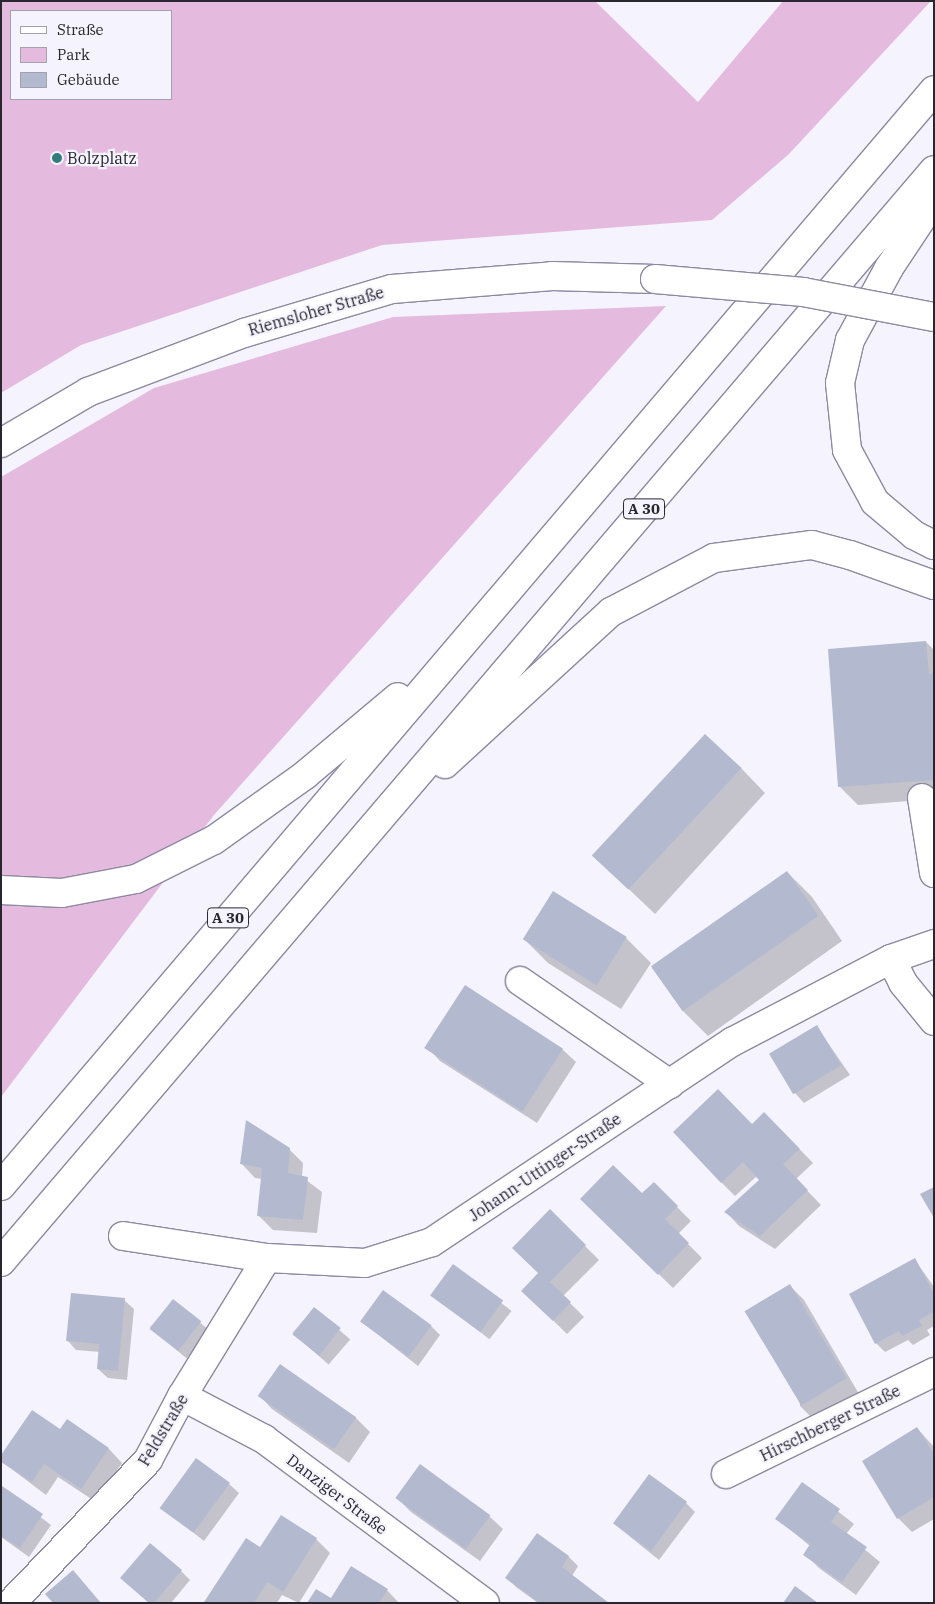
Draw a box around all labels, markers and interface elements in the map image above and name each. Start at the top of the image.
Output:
legend [10,10,172,100]
text: Straße [57,20,104,39]
text: Park [57,45,90,64]
text: Gebäude [57,70,120,89]
place label: Bolzplatz [67,148,137,168]
marker: Bolzplatz [51,152,63,164]
street label: Riemsloher Straße [246,282,386,340]
road number: A 30 [623,496,665,522]
road number: A 30 [207,906,249,930]
street label: Johann-Uttinger-Straße [465,1109,625,1225]
street label: Hirschberger Straße [757,1381,903,1465]
street label: Feldstraße [134,1391,192,1469]
street label: Danziger Straße [283,1450,391,1538]

